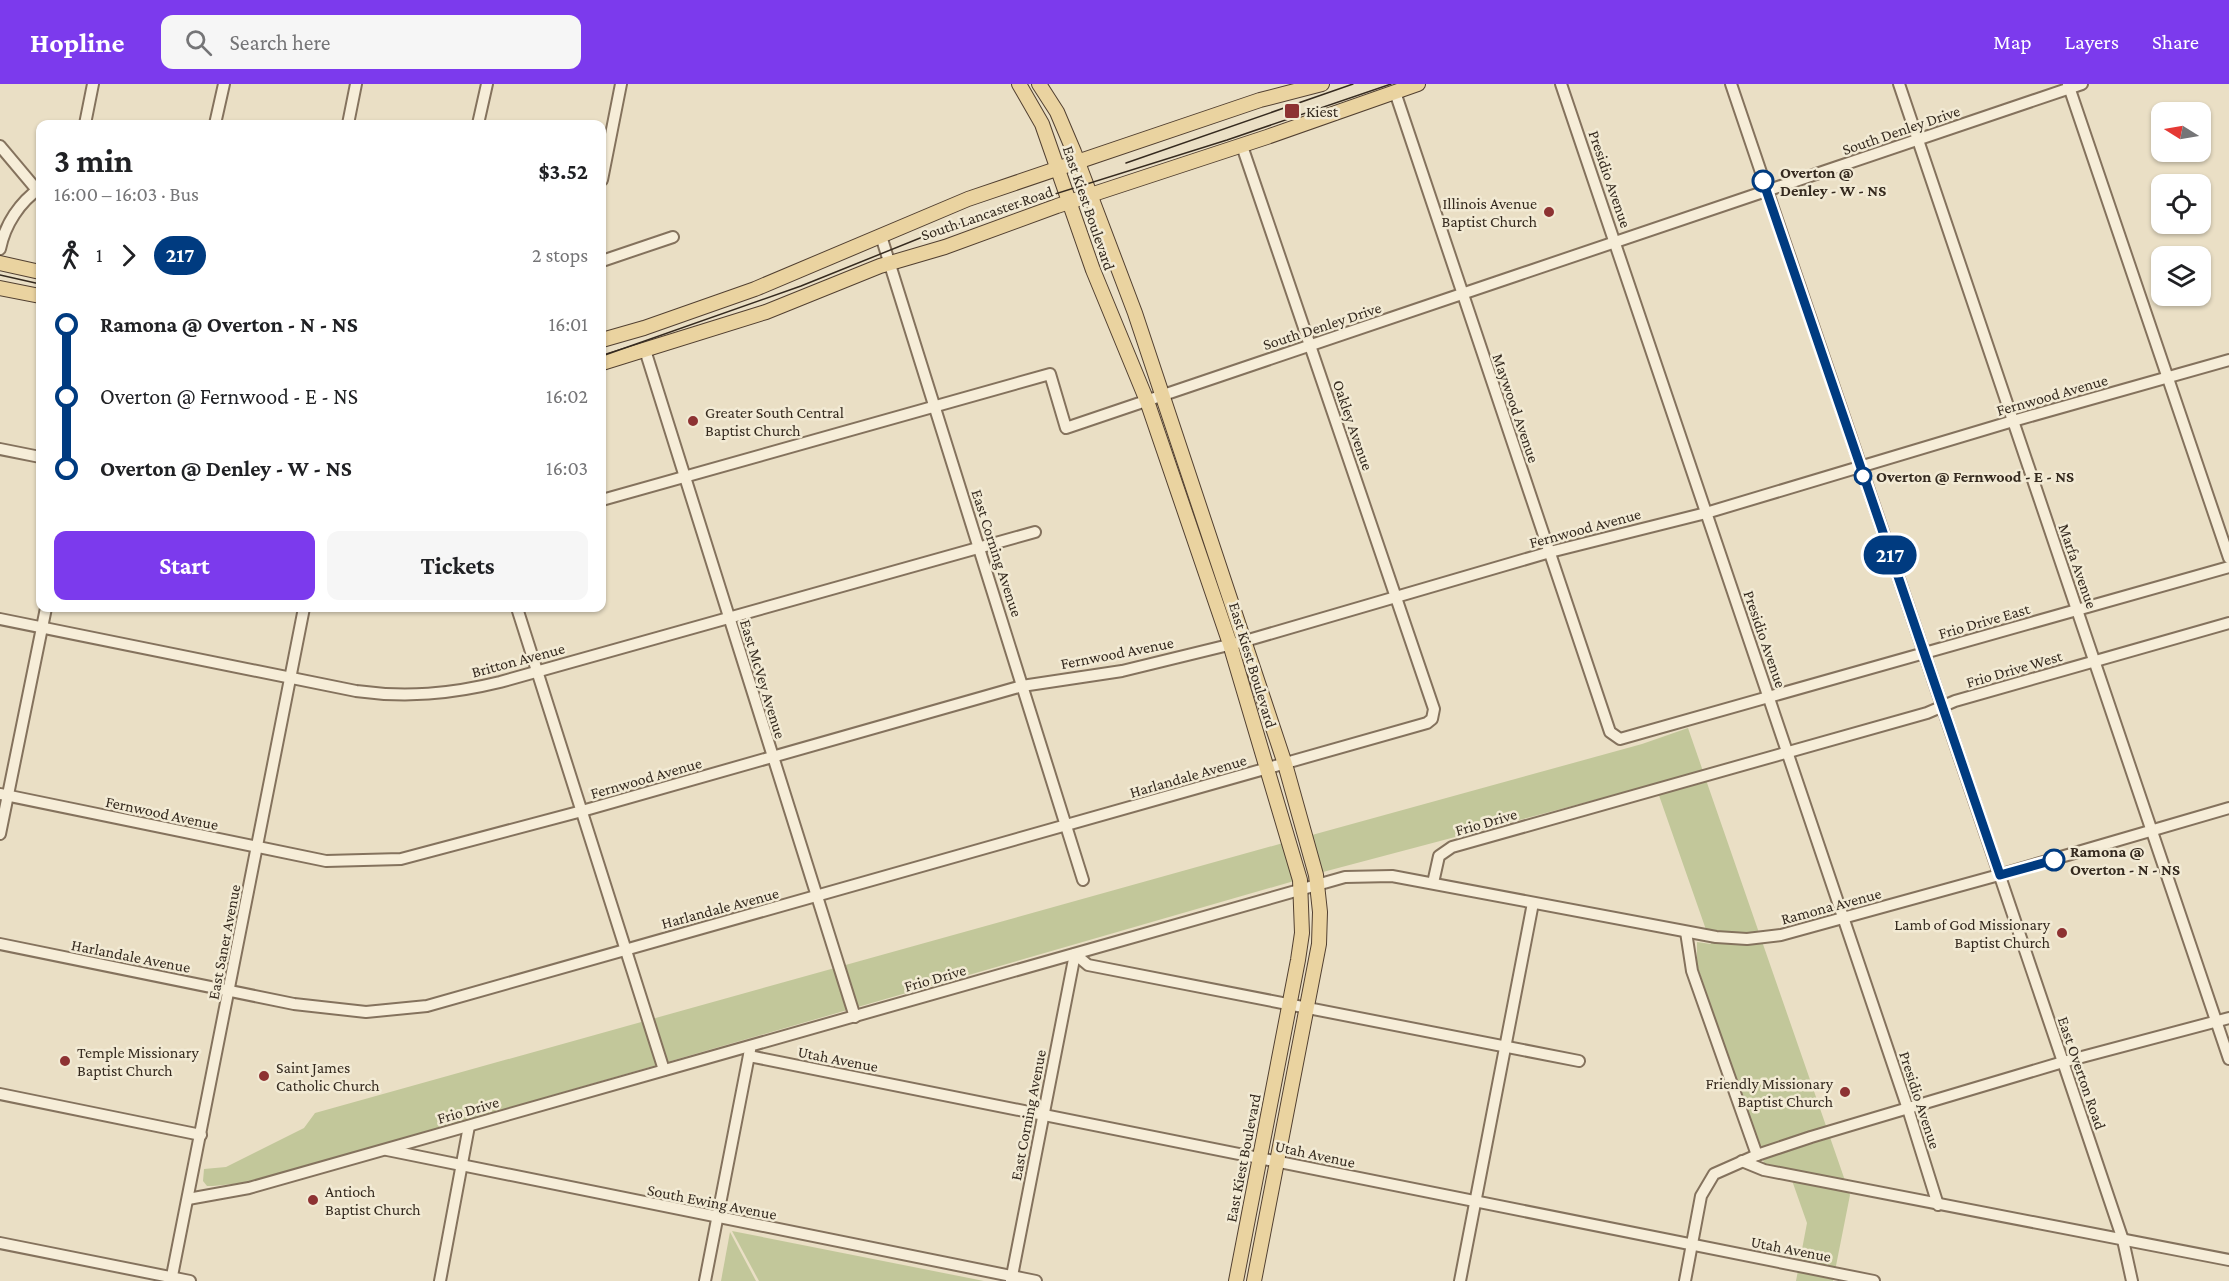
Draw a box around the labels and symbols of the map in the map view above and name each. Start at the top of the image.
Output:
marker: Kiest [1283,102,1301,120]
street label: South Denley Drive [1840,102,1962,159]
north arrow [2151,102,2211,162]
place label: Kiest [1306,103,1339,120]
street label: Presidio Avenue [1585,128,1635,230]
street label: East Kiest Boulevard [1060,144,1118,273]
place label: Overton @ Denley - W - NS [1780,164,1886,199]
marker: Overton @ Denley - W - NS [1752,170,1774,192]
street label: South Lancaster Road [919,182,1056,244]
place label: Illinois Avenue Baptist Church [1441,195,1537,231]
marker: Illinois Avenue Baptist Church [1542,205,1556,219]
street label: South Denley Drive [1261,299,1384,354]
street label: Maywood Avenue [1488,351,1543,465]
street label: Fernwood Avenue [1994,371,2110,419]
street label: Oakley Avenue [1329,378,1376,473]
place label: Greater South Central Baptist Church [705,404,844,440]
marker: Greater South Central Baptist Church [686,414,700,428]
marker: Overton @ Fernwood - E - NS [1854,467,1872,485]
place label: Overton @ Fernwood - E - NS [1876,468,2074,485]
street label: East Corning Avenue [967,487,1026,619]
street label: Fernwood Avenue [1527,505,1643,551]
street label: Marfa Avenue [2056,521,2100,611]
line badge: 217 [1856,536,1924,574]
street label: Presidio Avenue [1740,588,1790,690]
street label: East Kiest Boulevard [1226,600,1280,730]
street label: Frio Drive East [1936,600,2032,642]
street label: East McVey Avenue [736,617,789,741]
street label: Fernwood Avenue [1059,634,1175,672]
street label: Britton Avenue [470,639,566,681]
street label: Frio Drive West [1964,647,2065,691]
street label: Harlandale Avenue [1128,751,1248,801]
street label: Fernwood Avenue [588,754,704,802]
street label: Fernwood Avenue [104,793,220,833]
street label: Frio Drive [1453,805,1519,839]
place label: Ramona @ Overton - N - NS [2070,843,2180,878]
marker: Ramona @ Overton - N - NS [2043,849,2065,871]
street label: East Saner Avenue [204,883,244,1001]
street label: Harlandale Avenue [659,884,781,932]
street label: Ramona Avenue [1779,884,1883,928]
place label: Lamb of God Missionary Baptist Church [1894,916,2051,952]
marker: Lamb of God Missionary Baptist Church [2055,926,2069,940]
street label: Harlandale Avenue [70,936,192,976]
street label: Frio Drive [902,961,968,995]
street label: East Overton Road [2055,1014,2110,1132]
street label: Utah Avenue [796,1043,880,1075]
place label: Temple Missionary Baptist Church [77,1044,199,1080]
street label: East Corning Avenue [1007,1048,1050,1182]
street label: Presidio Avenue [1896,1049,1944,1151]
marker: Temple Missionary Baptist Church [58,1054,72,1068]
place label: Saint James Catholic Church [276,1059,380,1094]
marker: Saint James Catholic Church [257,1069,271,1083]
place label: Friendly Missionary Baptist Church [1705,1075,1834,1111]
marker: Friendly Missionary Baptist Church [1838,1085,1852,1099]
street label: East Kiest Boulevard [1222,1092,1264,1224]
street label: Frio Drive [435,1093,501,1127]
street label: Utah Avenue [1273,1137,1357,1171]
street label: South Ewing Avenue [646,1181,778,1224]
place label: Antioch Baptist Church [325,1183,421,1219]
marker: Antioch Baptist Church [306,1193,320,1207]
street label: Utah Avenue [1749,1233,1833,1265]

